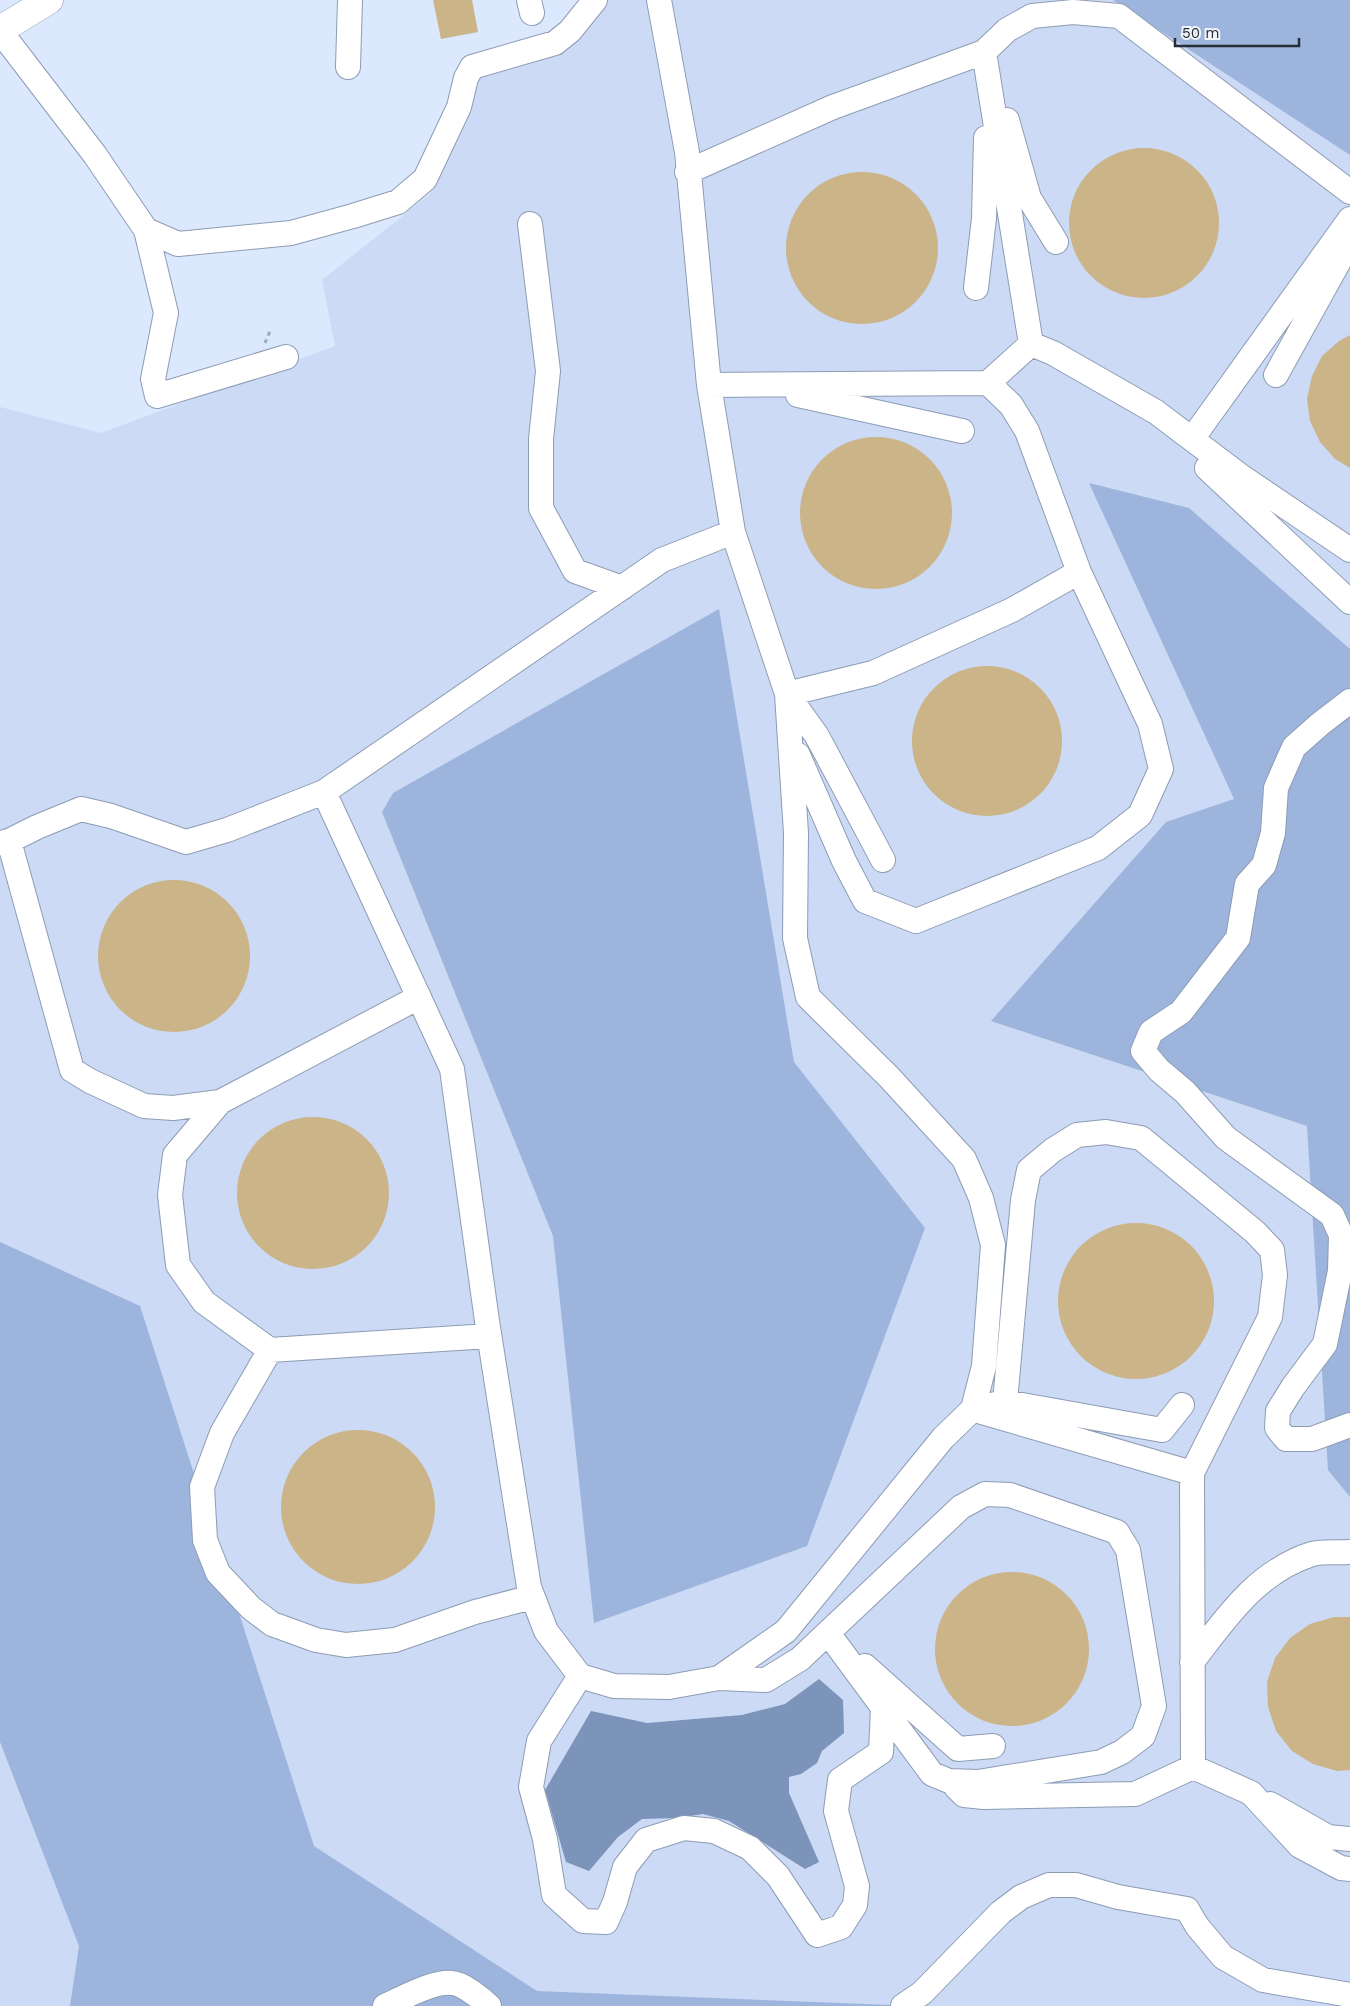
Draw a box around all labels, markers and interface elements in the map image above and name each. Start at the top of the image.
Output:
scale bar [1175,15,1299,47]
text: 50 m [1182,24,1219,42]

